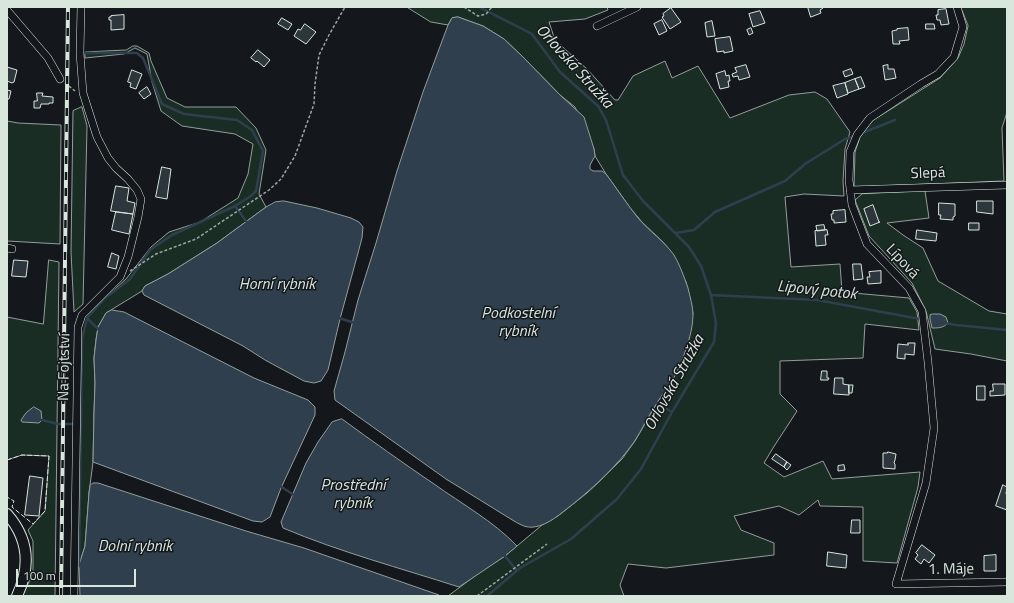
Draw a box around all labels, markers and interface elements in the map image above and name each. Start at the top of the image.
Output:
water label: Orlovská Stružka [531,21,617,113]
street label: Slepá [910,164,946,184]
street label: Lípová [882,241,922,283]
water label: Horní rybník [239,275,315,295]
water label: Lipový potok [776,277,858,305]
water label: Podkostelní rybník [481,304,555,342]
water label: Orlovská Stružka [641,332,709,434]
street label: Na Fojtství [55,333,75,401]
water label: Prostřední rybník [321,476,385,514]
water label: Dolní rybník [98,537,172,557]
scale bar [18,561,138,587]
street label: 1. Máje [928,561,974,579]
text: 100 m [23,566,56,585]

